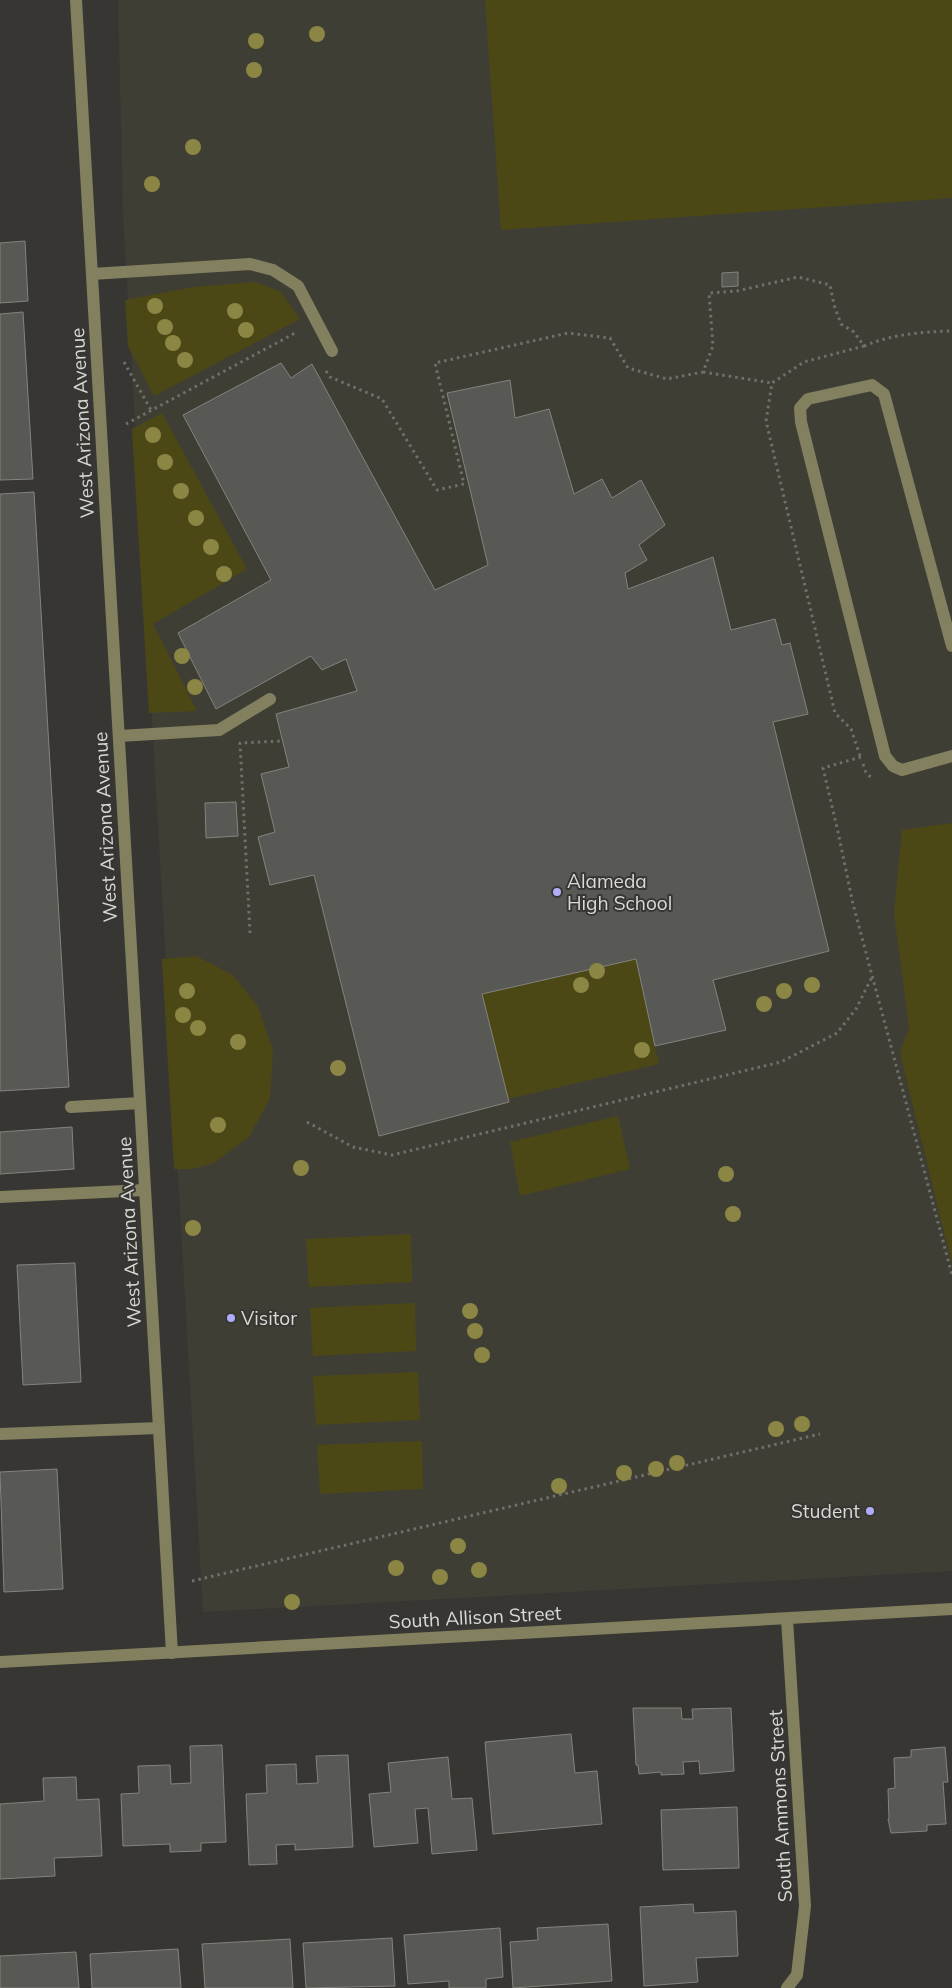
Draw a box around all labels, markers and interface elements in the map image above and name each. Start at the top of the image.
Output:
street label: West Arizona Avenue [65,327,99,519]
street label: West Arizona Avenue [88,731,122,923]
place label: Alameda High School [567,869,672,915]
marker: Alameda High School [551,886,563,898]
street label: West Arizona Avenue [112,1136,146,1328]
place label: Visitor [241,1306,297,1330]
marker: Visitor [225,1312,237,1324]
place label: Student [791,1499,860,1523]
marker: Student [864,1505,876,1517]
street label: South Allison Street [388,1600,562,1634]
street label: South Ammons Street [763,1709,797,1903]

